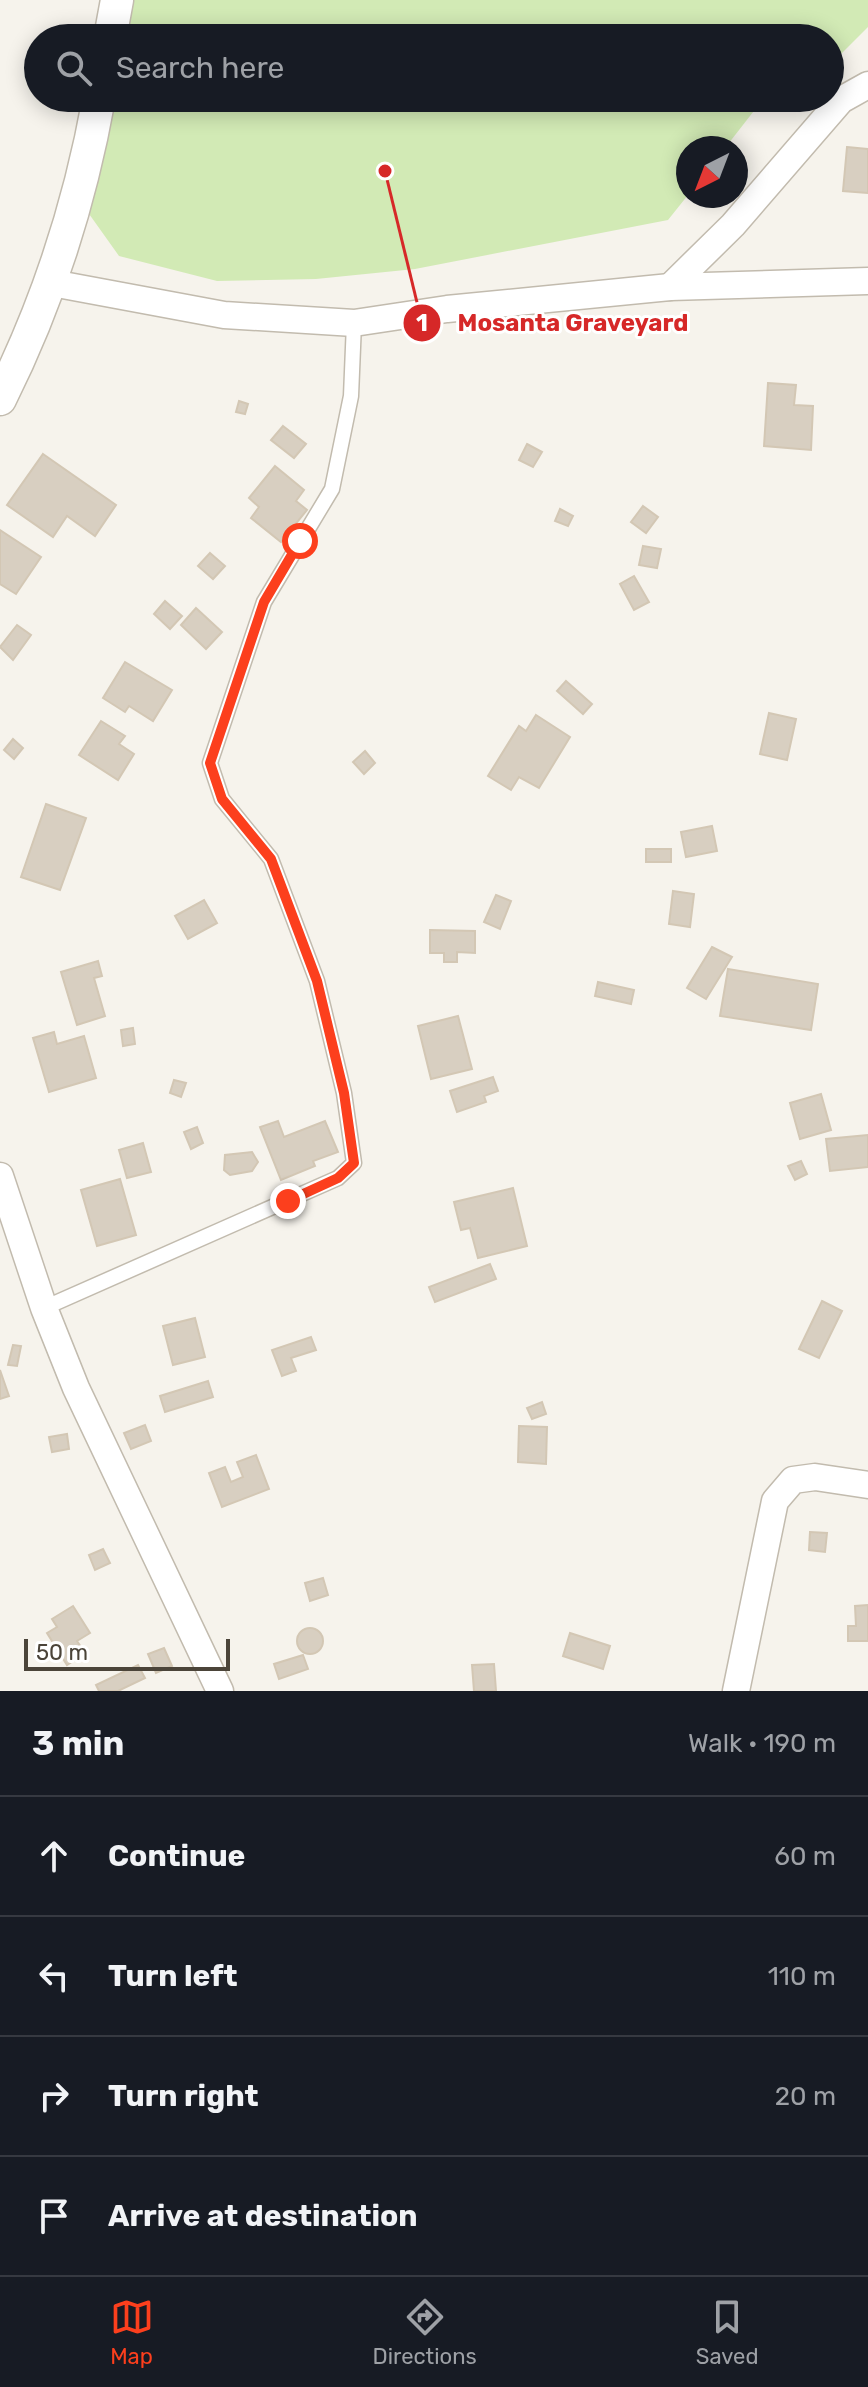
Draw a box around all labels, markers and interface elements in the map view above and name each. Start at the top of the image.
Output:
search box [24,24,844,112]
icon: search [52,46,96,90]
text: Search here [116,50,284,86]
north arrow [676,136,748,208]
callout: Mosanta Graveyard [402,299,705,347]
text: 1 [416,309,428,337]
text: Mosanta Graveyard [458,309,688,337]
route start [282,523,318,559]
route end [270,1183,306,1219]
scale bar [24,1635,230,1671]
text: 50 m [36,1639,88,1666]
text: 3 min [32,1723,124,1764]
text: Walk · 190 m [688,1728,836,1759]
icon: ahead [32,1834,76,1878]
text: Continue [108,1838,245,1874]
text: 60 m [774,1841,836,1872]
icon: left [32,1954,76,1998]
text: Turn left [108,1958,238,1994]
text: 110 m [768,1961,836,1992]
icon: right [32,2074,76,2118]
text: Turn right [108,2078,259,2114]
text: 20 m [775,2081,836,2112]
icon: arrive [32,2194,76,2238]
text: Arrive at destination [108,2198,418,2234]
tab: Map [110,2295,154,2370]
tab: Directions [373,2295,477,2370]
tab: Saved [696,2295,759,2370]

